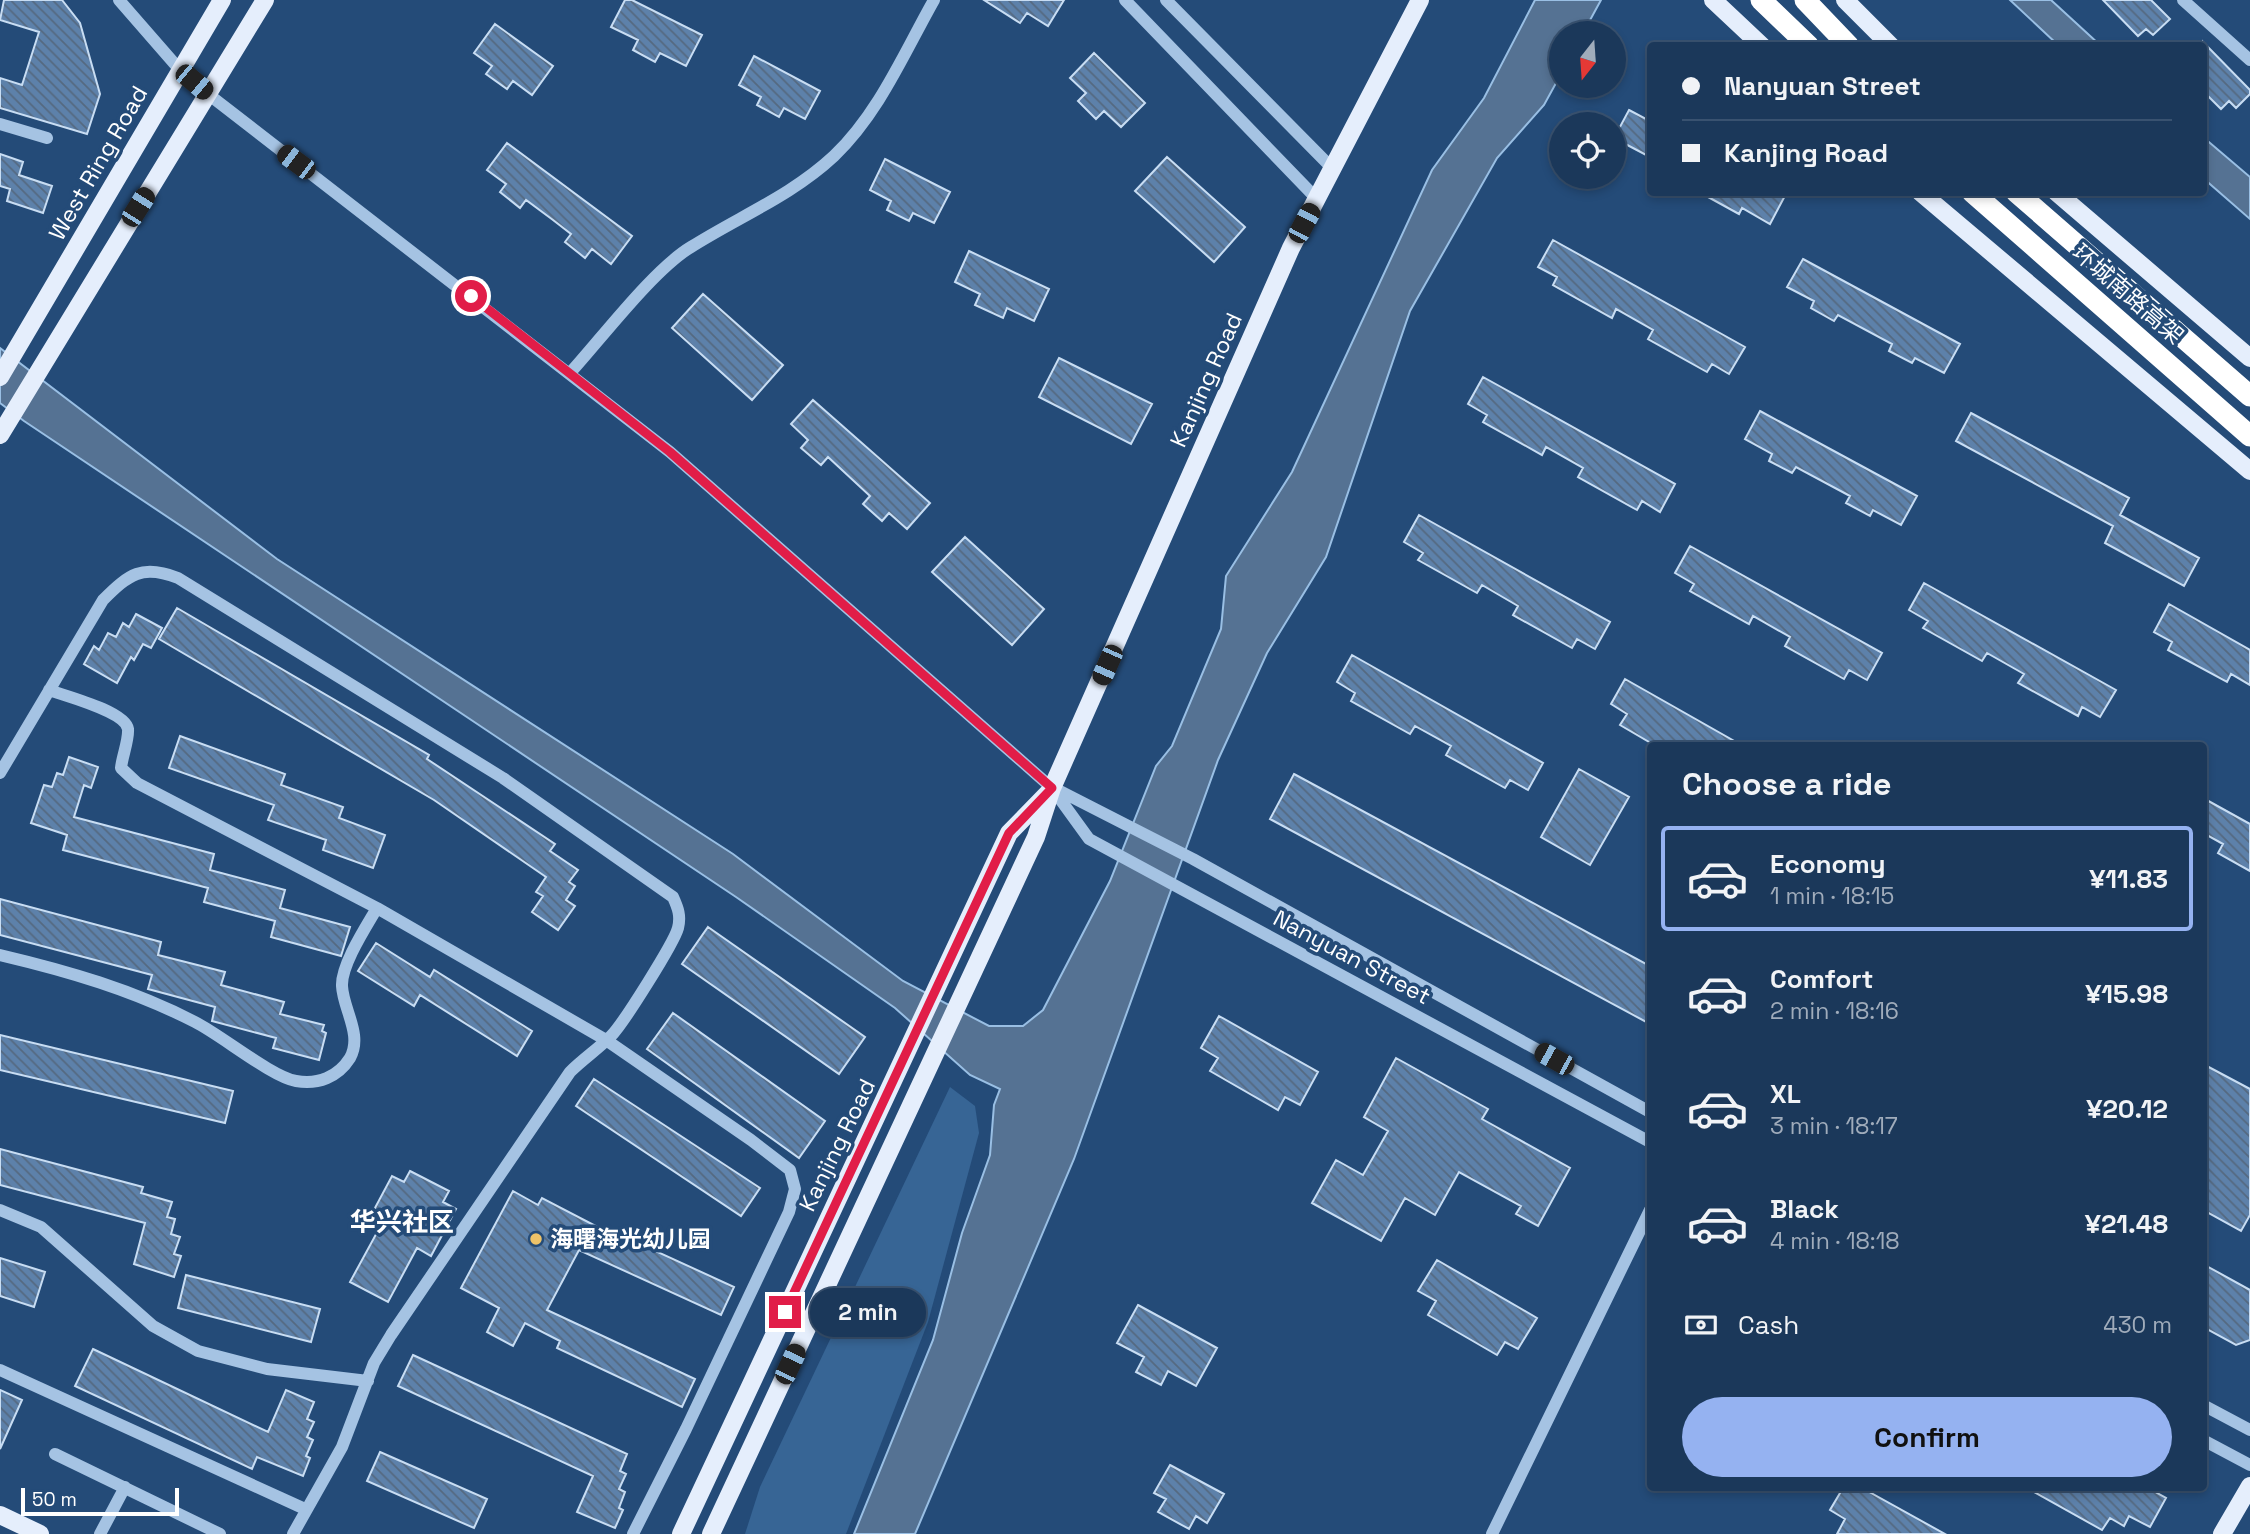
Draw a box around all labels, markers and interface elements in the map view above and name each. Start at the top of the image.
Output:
north arrow [1549,21,1626,98]
map controls [1549,21,1626,189]
car [172,60,217,104]
text: Nanyuan Street [1724,69,1921,103]
street label: West Ring Road [42,81,154,245]
button: locate [1549,112,1626,189]
text: Kanjing Road [1724,136,1888,170]
car [273,141,320,183]
car [118,184,159,230]
car [1285,200,1324,246]
street label: 环城南路高架 [2066,237,2190,351]
route start [455,280,487,312]
street label: Kanjing Road [1163,308,1249,452]
car [1089,642,1126,688]
text: Choose a ride [1682,764,1892,804]
icon: car [1686,847,1749,910]
text: Economy [1770,847,1886,881]
text: ¥11.83 [2089,862,2168,896]
text: 1 min · 18:15 [1770,881,1894,911]
street label: Nanyuan Street [1268,903,1436,1011]
icon: car [1686,962,1749,1025]
text: Comfort [1770,962,1873,996]
text: ¥15.98 [2085,977,2168,1011]
text: 2 min · 18:16 [1770,996,1899,1026]
car [1531,1040,1578,1078]
street label: Kanjing Road [792,1074,882,1216]
icon: car [1686,1077,1749,1140]
text: XL [1770,1077,1801,1111]
text: ¥20.12 [2086,1092,2168,1126]
text: 3 min · 18:17 [1770,1111,1898,1141]
icon: car [1686,1192,1749,1255]
text: Black [1770,1192,1839,1226]
district label: 华兴社区 [350,1205,454,1239]
text: ¥21.48 [2085,1207,2168,1241]
place label: 海曙海光幼儿园 [550,1224,711,1254]
text: 4 min · 18:18 [1770,1226,1900,1256]
marker: 海曙海光幼儿园 [528,1231,544,1247]
callout: 2 min [810,1288,925,1336]
route end [769,1296,801,1328]
text: 2 min [838,1297,898,1327]
icon: cash [1682,1306,1720,1344]
text: Cash [1738,1308,1799,1342]
text: 430 m [2103,1310,2172,1340]
car [772,1341,809,1387]
button: Confirm [1682,1397,2172,1477]
scale bar [21,1485,178,1517]
text: 50 m [32,1487,77,1512]

